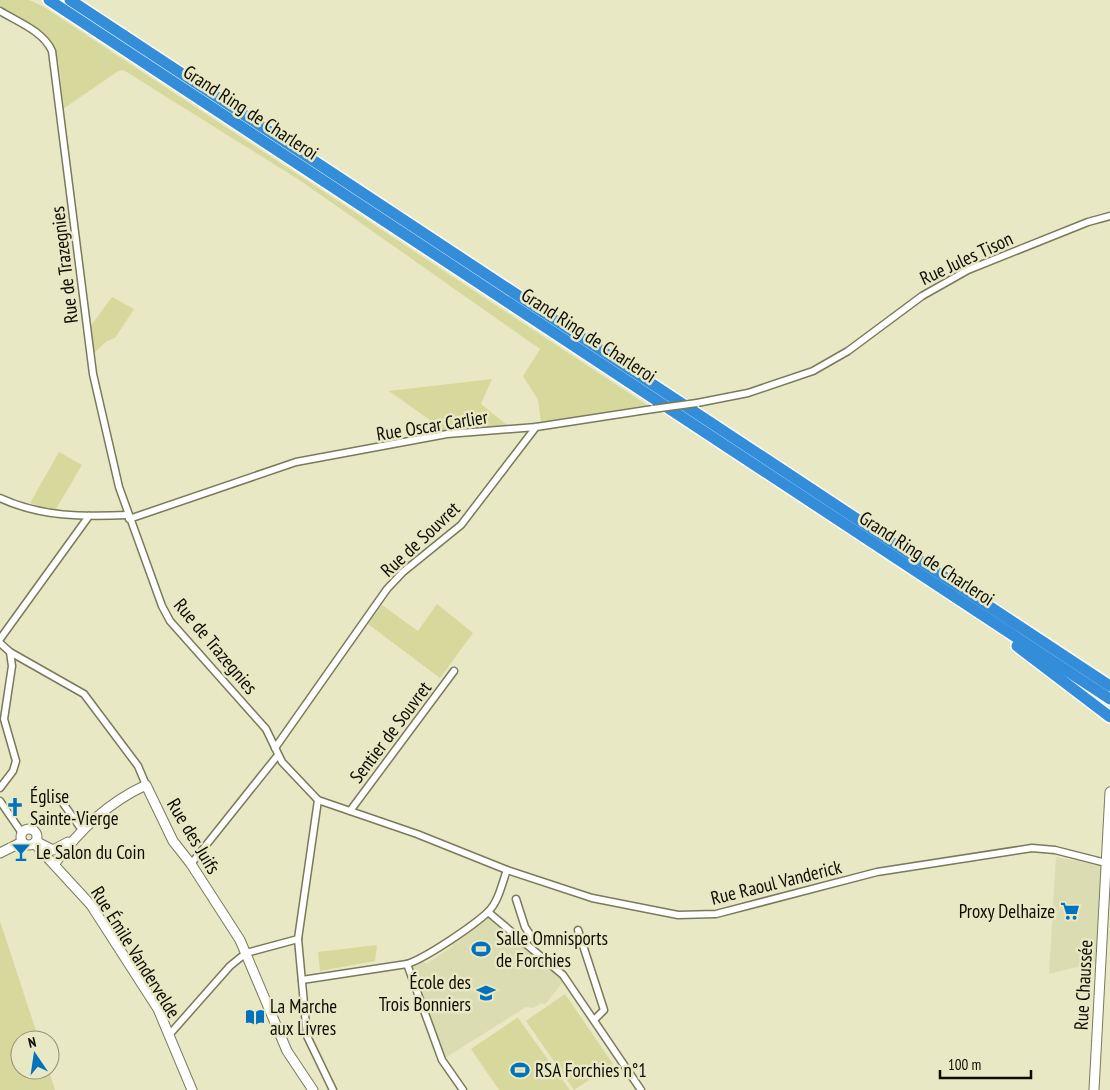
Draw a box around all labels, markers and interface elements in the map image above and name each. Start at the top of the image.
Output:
street label: Grand Ring de Charleroi [179,59,323,165]
street label: Rue de Trazegnies [45,205,83,325]
street label: Rue Jules Tison [916,226,1016,290]
street label: Grand Ring de Charleroi [517,282,661,388]
street label: Rue Oscar Carlier [375,404,490,446]
street label: Rue de Souvret [375,496,465,582]
street label: Grand Ring de Charleroi [855,505,999,611]
street label: Rue de Trazegnies [169,593,263,699]
street label: Sentier de Souvret [344,676,436,788]
place label: Église Sainte-Vierge [30,784,119,830]
street label: Rue des Juifs [162,794,226,878]
church icon: Église Sainte-Vierge [4,796,26,818]
place label: Le Salon du Coin [36,840,145,864]
bar icon: Le Salon du Coin [10,841,32,863]
street label: Rue Raoul Vanderick [708,854,844,910]
street label: Rue Émile Vandervelde [86,882,186,1022]
place label: Proxy Delhaize [959,899,1055,923]
supermarket icon: Proxy Delhaize [1059,900,1081,922]
place label: Salle Omnisports de Forchies [496,926,608,972]
sports icon: Salle Omnisports de Forchies [470,938,492,960]
street label: Rue Chaussée [1069,939,1097,1031]
place label: École des Trois Bonniers [379,970,471,1016]
school or university icon: École des Trois Bonniers [475,982,497,1004]
place label: La Marche aux Livres [270,994,337,1040]
library icon: La Marche aux Livres [244,1006,266,1028]
north arrow [10,1030,60,1080]
text: N [26,1033,38,1052]
scale bar [940,1048,1031,1080]
text: 100 m [948,1055,981,1074]
place label: RSA Forchies n°1 [535,1058,647,1082]
sports icon: RSA Forchies n°1 [509,1059,531,1081]

